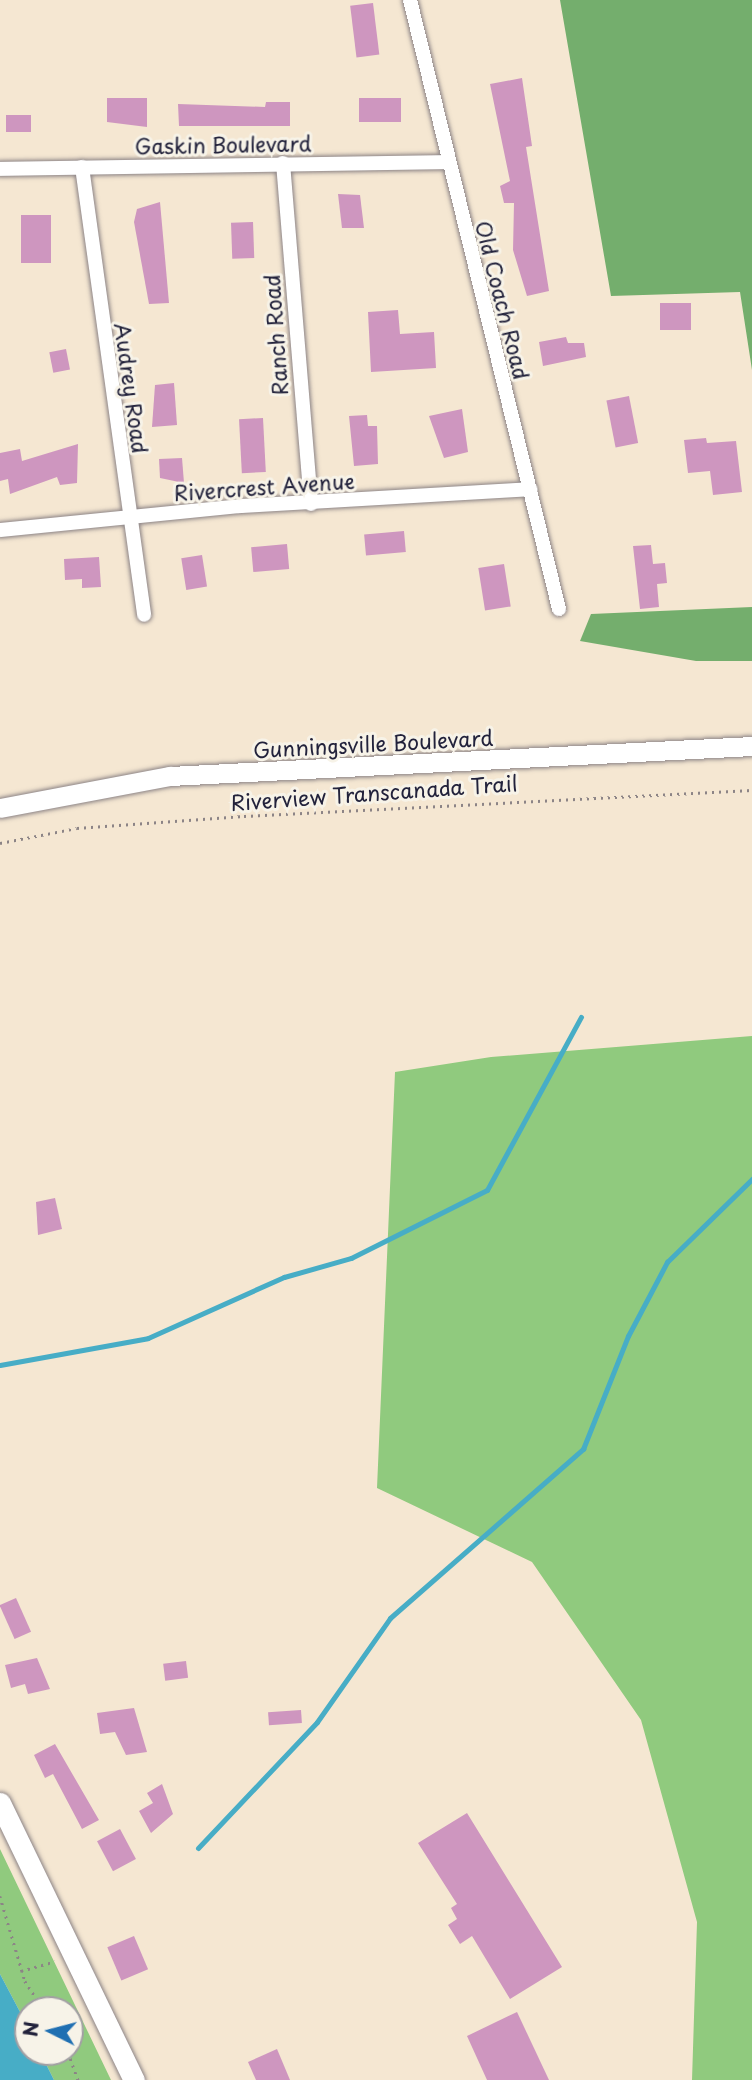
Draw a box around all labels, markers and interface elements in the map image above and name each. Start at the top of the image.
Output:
street label: Gaskin Boulevard [134,130,312,158]
street label: Old Coach Road [471,218,535,382]
street label: Ranch Road [258,274,292,396]
street label: Audrey Road [110,320,154,456]
street label: Rivercrest Avenue [173,467,355,505]
street label: Gunningsville Boulevard [252,724,494,762]
street label: Riverview Transcanada Trail [230,769,518,815]
north arrow [14,1996,84,2066]
text: N [15,2020,45,2038]

